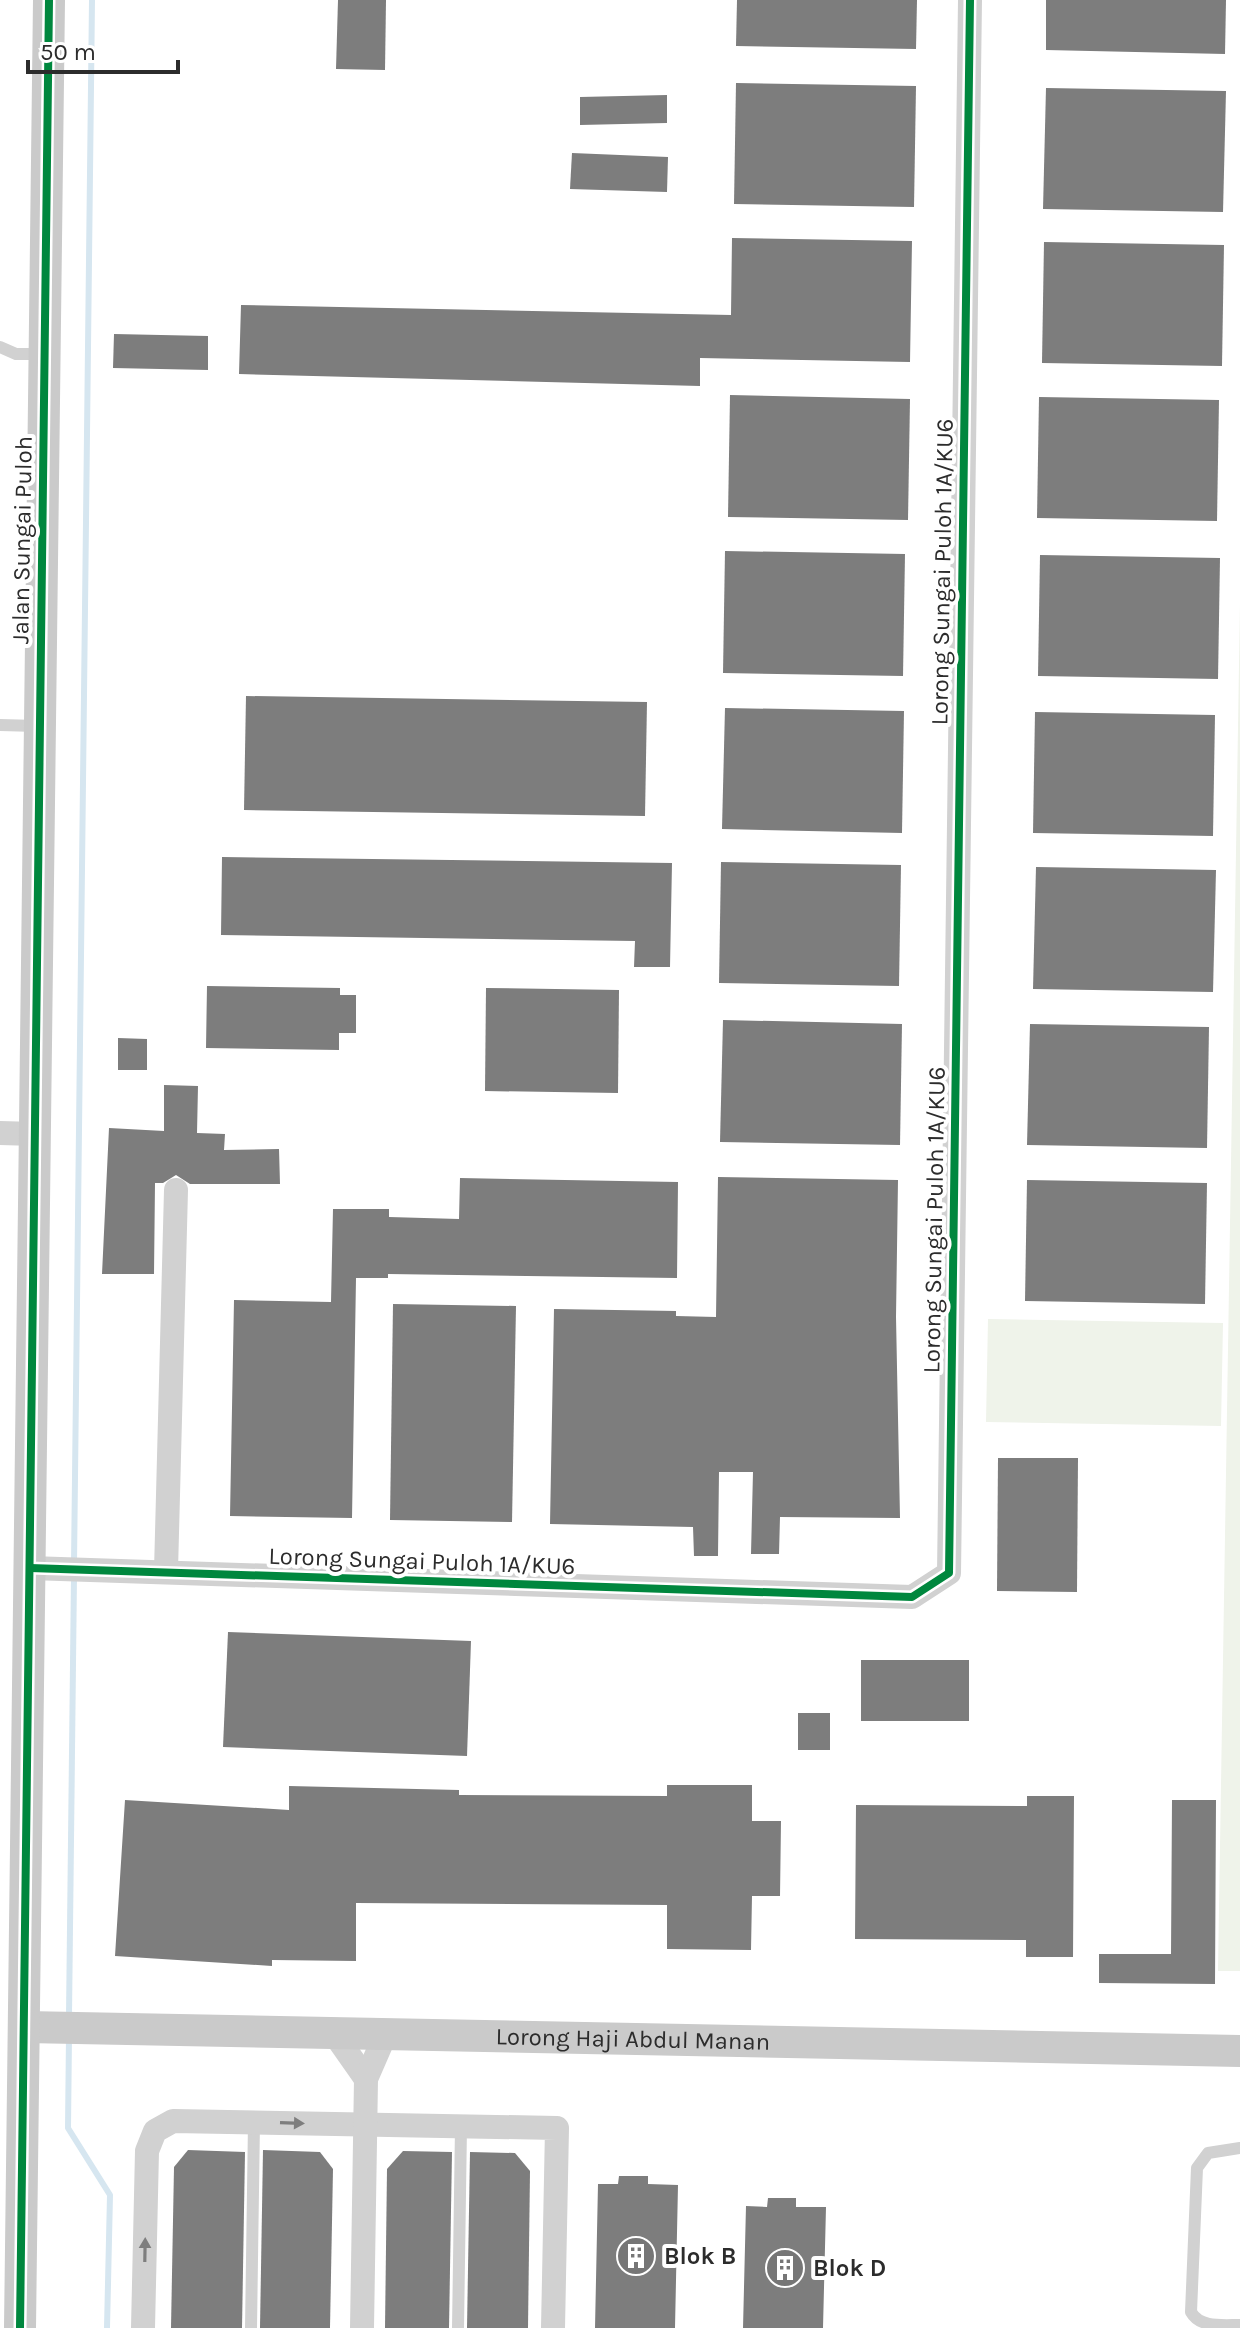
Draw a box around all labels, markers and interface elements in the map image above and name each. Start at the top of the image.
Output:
scale bar [28,24,178,74]
text: 50 m [40,38,96,66]
street label: Lorong Sungai Puloh 1A/KU6 [925,418,959,726]
street label: Jalan Sungai Puloh [6,436,38,644]
street label: Lorong Sungai Puloh 1A/KU6 [917,1066,951,1374]
street label: Lorong Sungai Puloh 1A/KU6 [268,1542,576,1580]
street label: Lorong Haji Abdul Manan [495,2022,770,2056]
one-way arrow [280,2117,305,2130]
building icon: Blok B [615,2235,657,2277]
one-way arrow [139,2237,151,2262]
place label: Blok B [664,2242,736,2270]
building icon: Blok D [764,2247,806,2289]
place label: Blok D [813,2254,886,2282]

